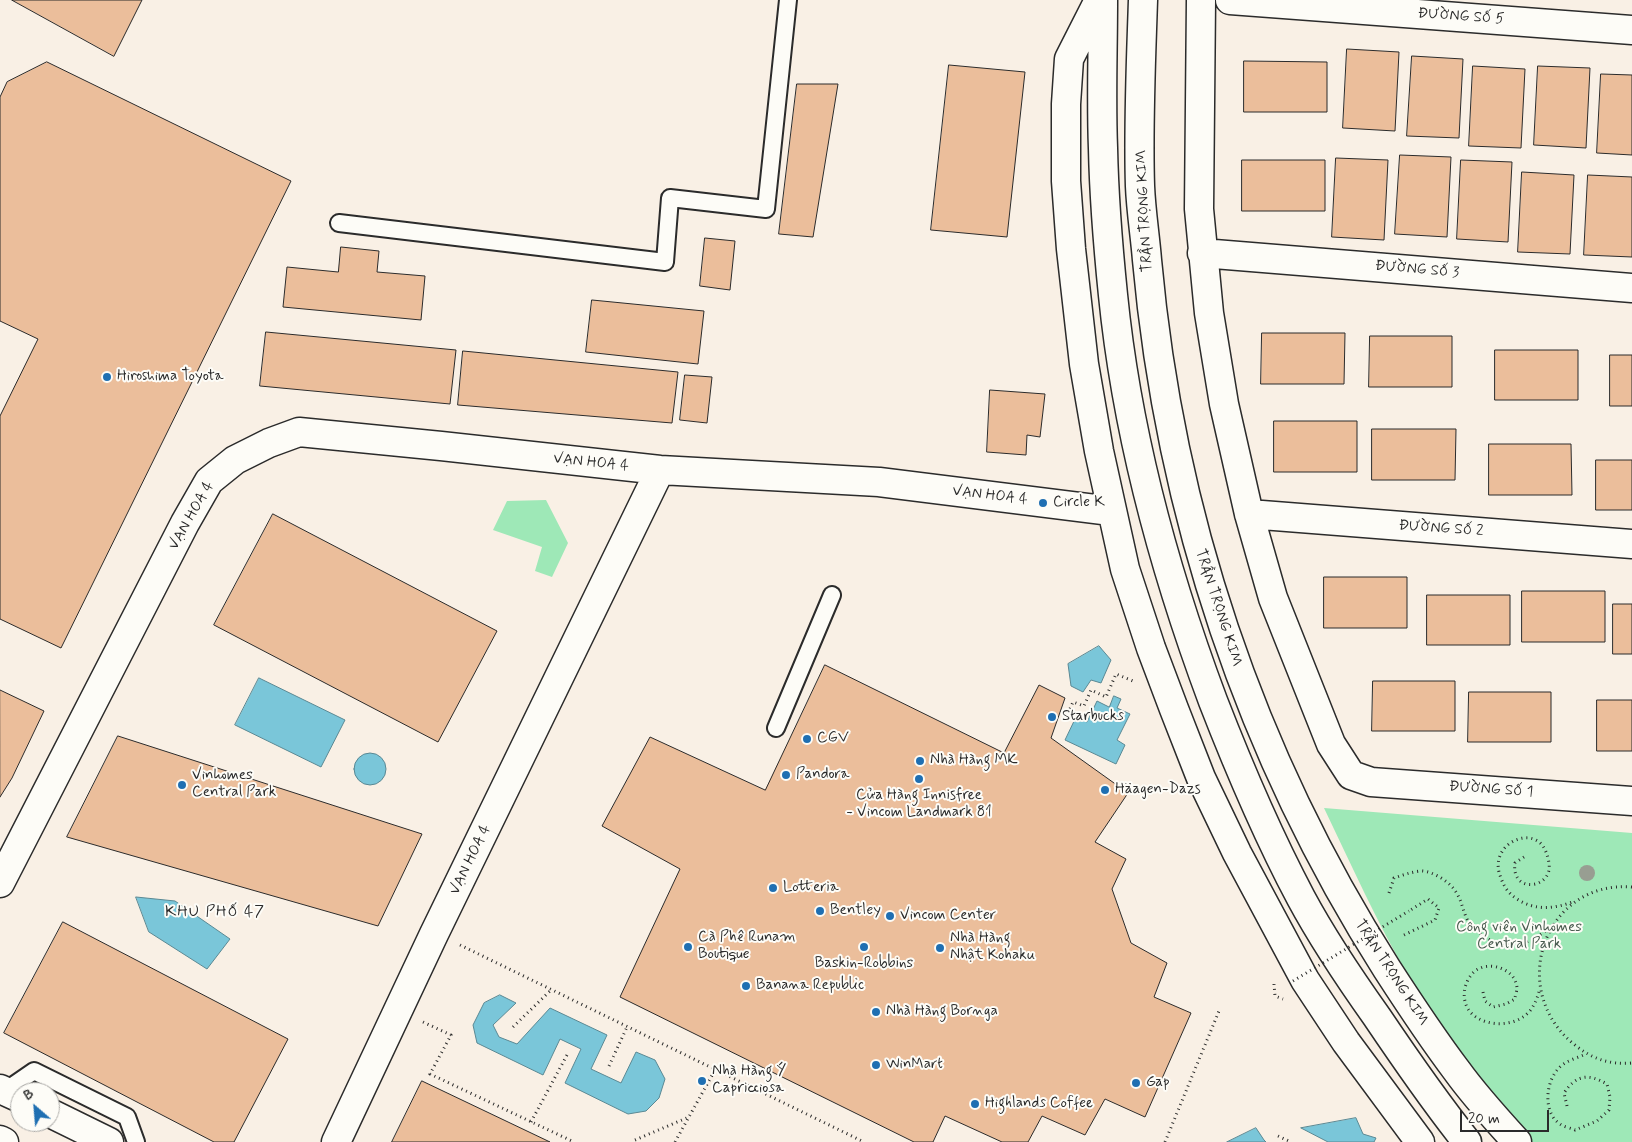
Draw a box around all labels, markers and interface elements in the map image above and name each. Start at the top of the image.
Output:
street label: ĐƯỜNG SỐ 5 [1417,5,1505,29]
street label: TRẦN TRỌNG KIM [1133,149,1157,273]
street label: ĐƯỜNG SỐ 3 [1374,257,1460,283]
place label: Hiroshima Toyota [117,368,223,386]
marker: Hiroshima Toyota [101,371,113,383]
street label: VẠN HOA 4 [552,450,630,476]
street label: VẠN HOA 4 [165,479,219,553]
street label: VẠN HOA 4 [951,482,1029,510]
place label: Circle K [1053,494,1105,512]
marker: Circle K [1037,497,1049,509]
street label: ĐƯỜNG SỐ 2 [1398,517,1484,541]
street label: TRẦN TRỌNG KIM [1191,547,1245,669]
place label: Starbucks [1062,708,1124,726]
marker: Starbucks [1046,711,1058,723]
place label: CGV [817,730,849,748]
marker: CGV [801,733,813,745]
place label: Nhà Hàng MK [930,752,1018,770]
marker: Nhà Hàng MK [914,755,926,767]
place label: Pandora [796,766,849,784]
place label: Vinhomes Central Park [192,767,276,802]
marker: Pandora [780,769,792,781]
marker: Cửa Hàng Innisfree - Vincom Landmark 81 [913,773,925,785]
street label: ĐƯỜNG SỐ 1 [1448,778,1534,802]
marker: Vinhomes Central Park [176,779,188,791]
place label: Häagen-Dazs [1115,781,1201,799]
marker: Häagen-Dazs [1099,784,1111,796]
place label: Cửa Hàng Innisfree - Vincom Landmark 81 [846,787,992,822]
street label: VẠN HOA 4 [446,822,496,898]
place label: Lotteria [783,879,839,897]
marker: Lotteria [767,882,779,894]
place label: Bentley [830,902,881,920]
district label: KHU PHỐ 47 [166,903,264,923]
marker: Bentley [814,905,826,917]
place label: Vincom Center [900,907,996,925]
marker: Vincom Center [884,910,896,922]
street label: TRẦN TRỌNG KIM [1350,917,1432,1029]
park label: Công viên Vinhomes Central Park [1456,919,1582,954]
place label: Cà Phê Runam Boutique [698,929,796,964]
place label: Nhà Hàng Nhật Kohaku [950,930,1035,965]
marker: Cà Phê Runam Boutique [682,941,694,953]
marker: Baskin-Robbins [858,941,870,953]
marker: Nhà Hàng Nhật Kohaku [934,942,946,954]
place label: Baskin-Robbins [815,955,913,973]
place label: Banana Republic [756,977,864,995]
marker: Banana Republic [740,980,752,992]
place label: Nhà Hàng Bornga [886,1003,998,1021]
marker: Nhà Hàng Bornga [870,1006,882,1018]
place label: WinMart [886,1056,943,1074]
marker: WinMart [870,1059,882,1071]
place label: Nhà Hàng Ý Capricciosa [712,1063,786,1098]
place label: Gap [1146,1074,1170,1092]
marker: Nhà Hàng Ý Capricciosa [696,1075,708,1087]
marker: Gap [1130,1077,1142,1089]
north arrow [10,1082,60,1132]
text: B [21,1084,37,1105]
place label: Highlands Coffee [985,1095,1093,1113]
marker: Highlands Coffee [969,1098,981,1110]
scale bar [1462,1100,1551,1132]
text: 20 m [1468,1109,1500,1129]

